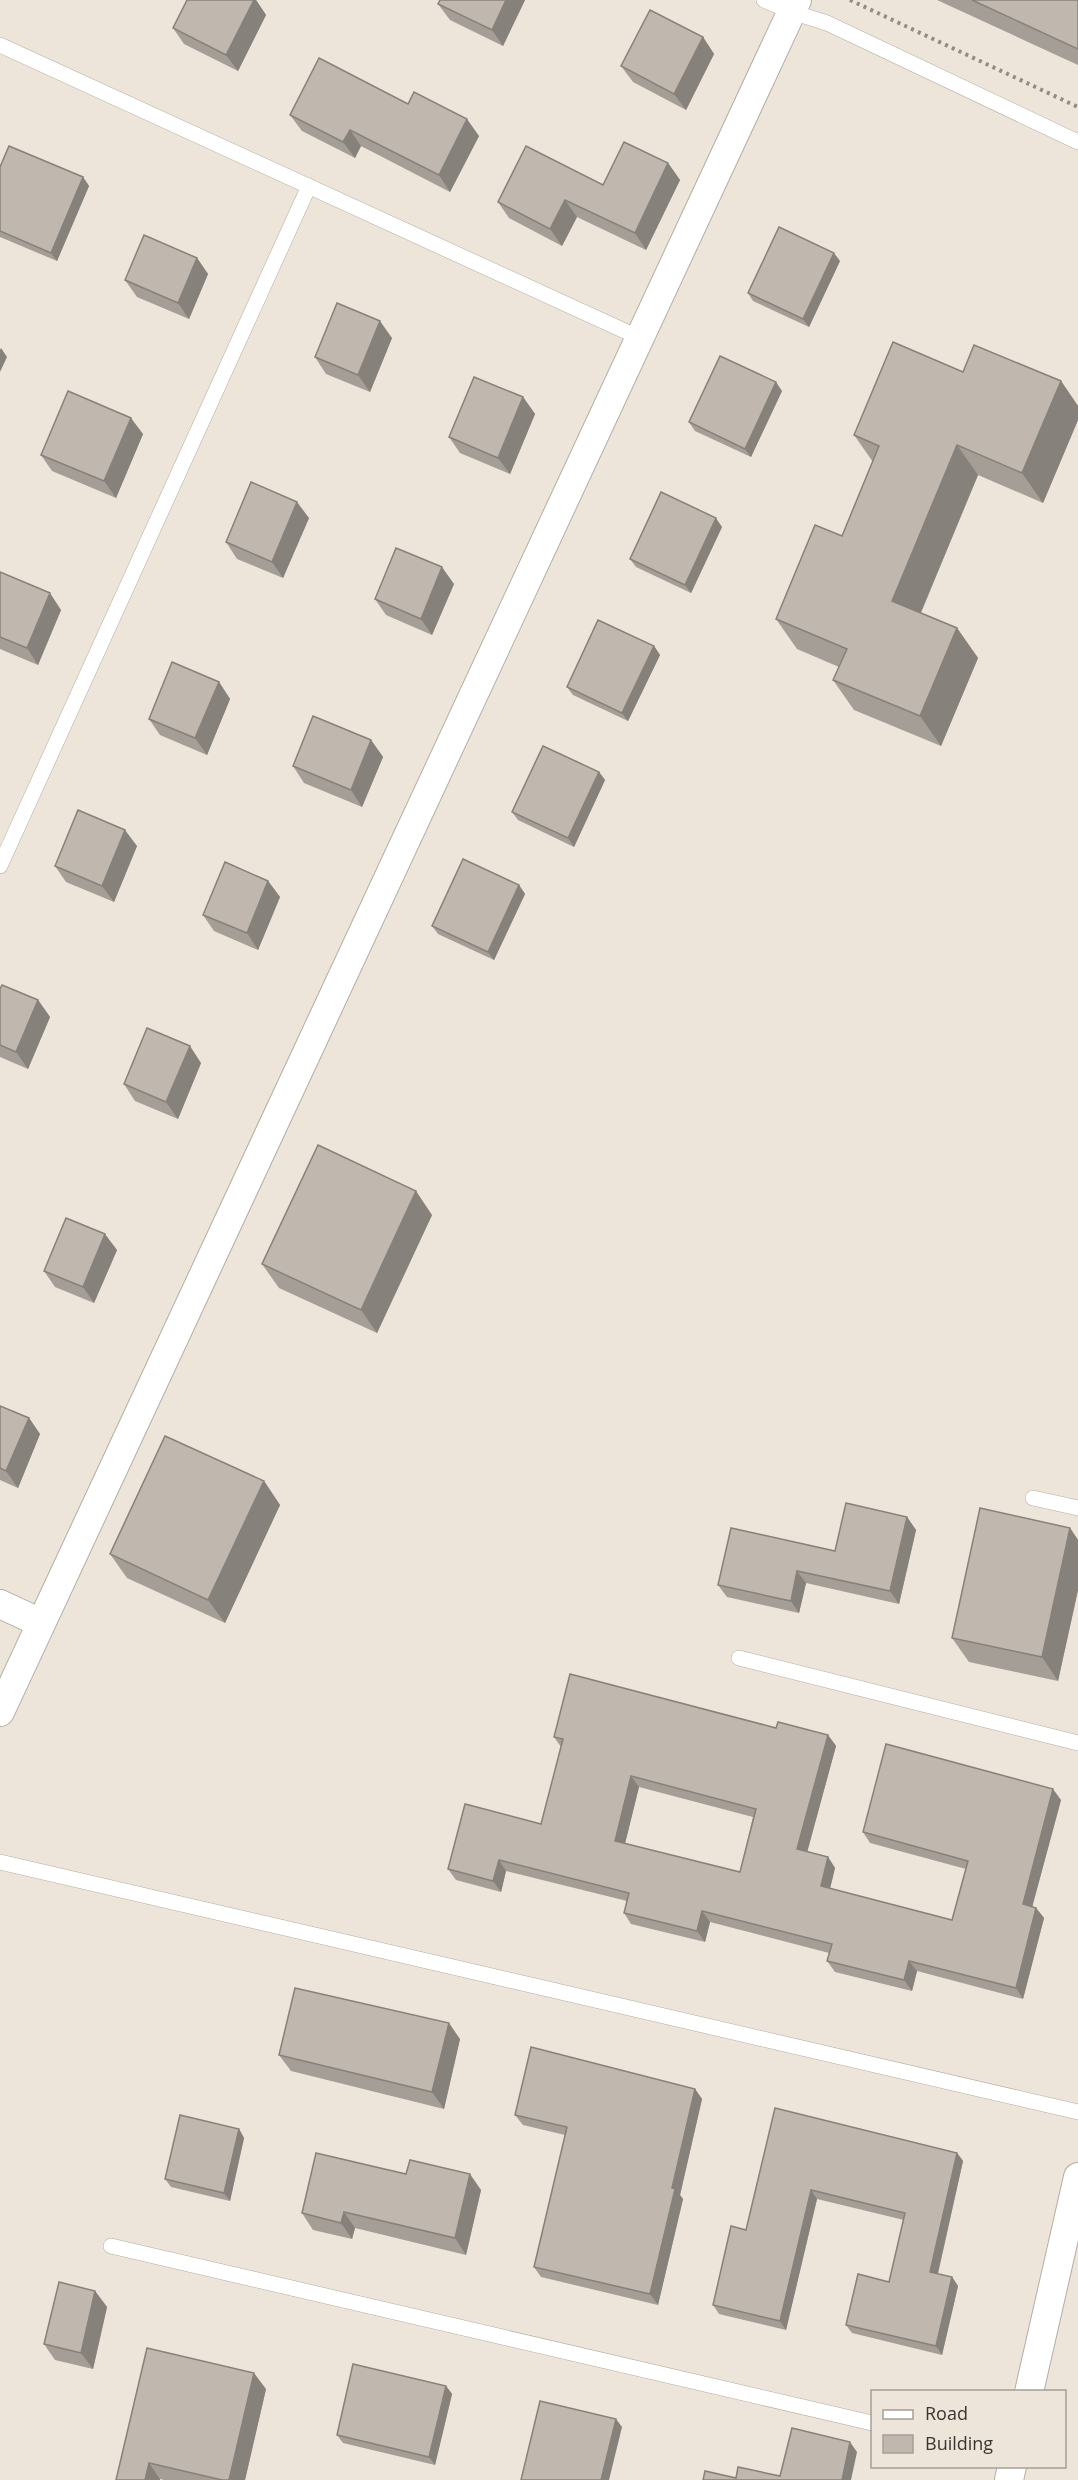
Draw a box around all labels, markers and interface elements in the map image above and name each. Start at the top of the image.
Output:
legend [871,2390,1066,2468]
text: Road [925,2401,968,2425]
text: Building [925,2431,993,2455]

